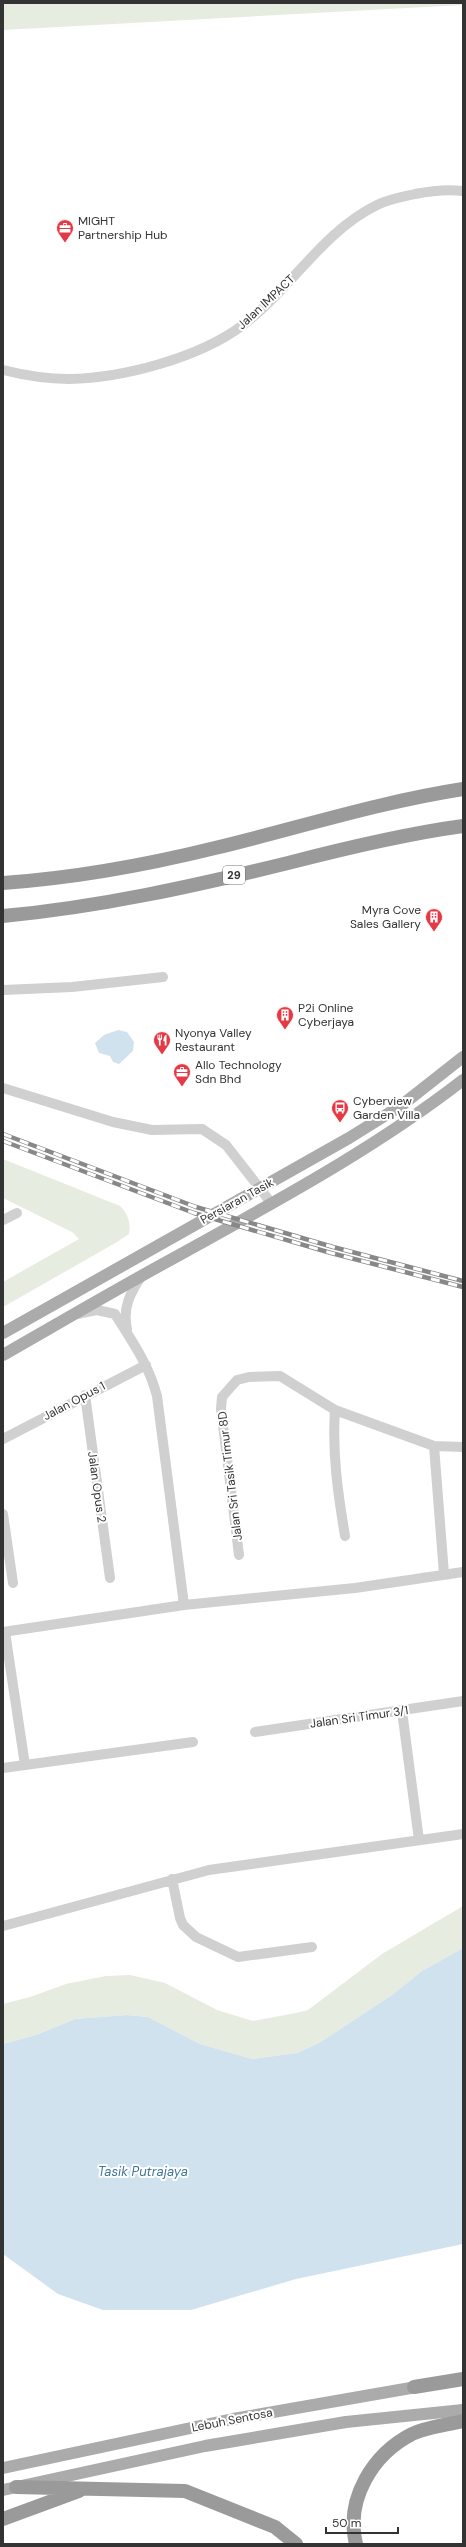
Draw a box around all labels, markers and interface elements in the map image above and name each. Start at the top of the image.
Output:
place label: MIGHT Partnership Hub [78,213,168,243]
office icon: MIGHT Partnership Hub [55,218,75,243]
street label: Jalan IMPACT [234,271,298,333]
road number: 29 [223,866,245,884]
place label: Myra Cove Sales Gallery [350,902,421,932]
building icon: Myra Cove Sales Gallery [424,907,444,932]
place label: P2i Online Cyberjaya [298,1000,354,1030]
building icon: P2i Online Cyberjaya [275,1005,295,1030]
place label: Nyonya Valley Restaurant [175,1025,252,1055]
restaurant icon: Nyonya Valley Restaurant [152,1030,172,1055]
place label: Allo Technology Sdn Bhd [195,1057,282,1087]
office icon: Allo Technology Sdn Bhd [172,1062,192,1087]
place label: Cyberview Garden Villa [353,1093,420,1123]
bus stop icon: Cyberview Garden Villa [330,1098,350,1123]
street label: Persiaran Tasik [197,1174,277,1228]
street label: Jalan Opus 1 [40,1378,108,1424]
street label: Jalan Sri Tasik Timur 8D [214,1410,246,1542]
street label: Jalan Opus 2 [84,1450,110,1524]
street label: Jalan Sri Timur 3/1 [309,1702,409,1732]
water label: Tasik Putrajaya [98,2163,188,2180]
street label: Lebuh Sentosa [190,2404,274,2436]
scale bar [326,2509,398,2535]
text: 50 m [332,2515,361,2531]

